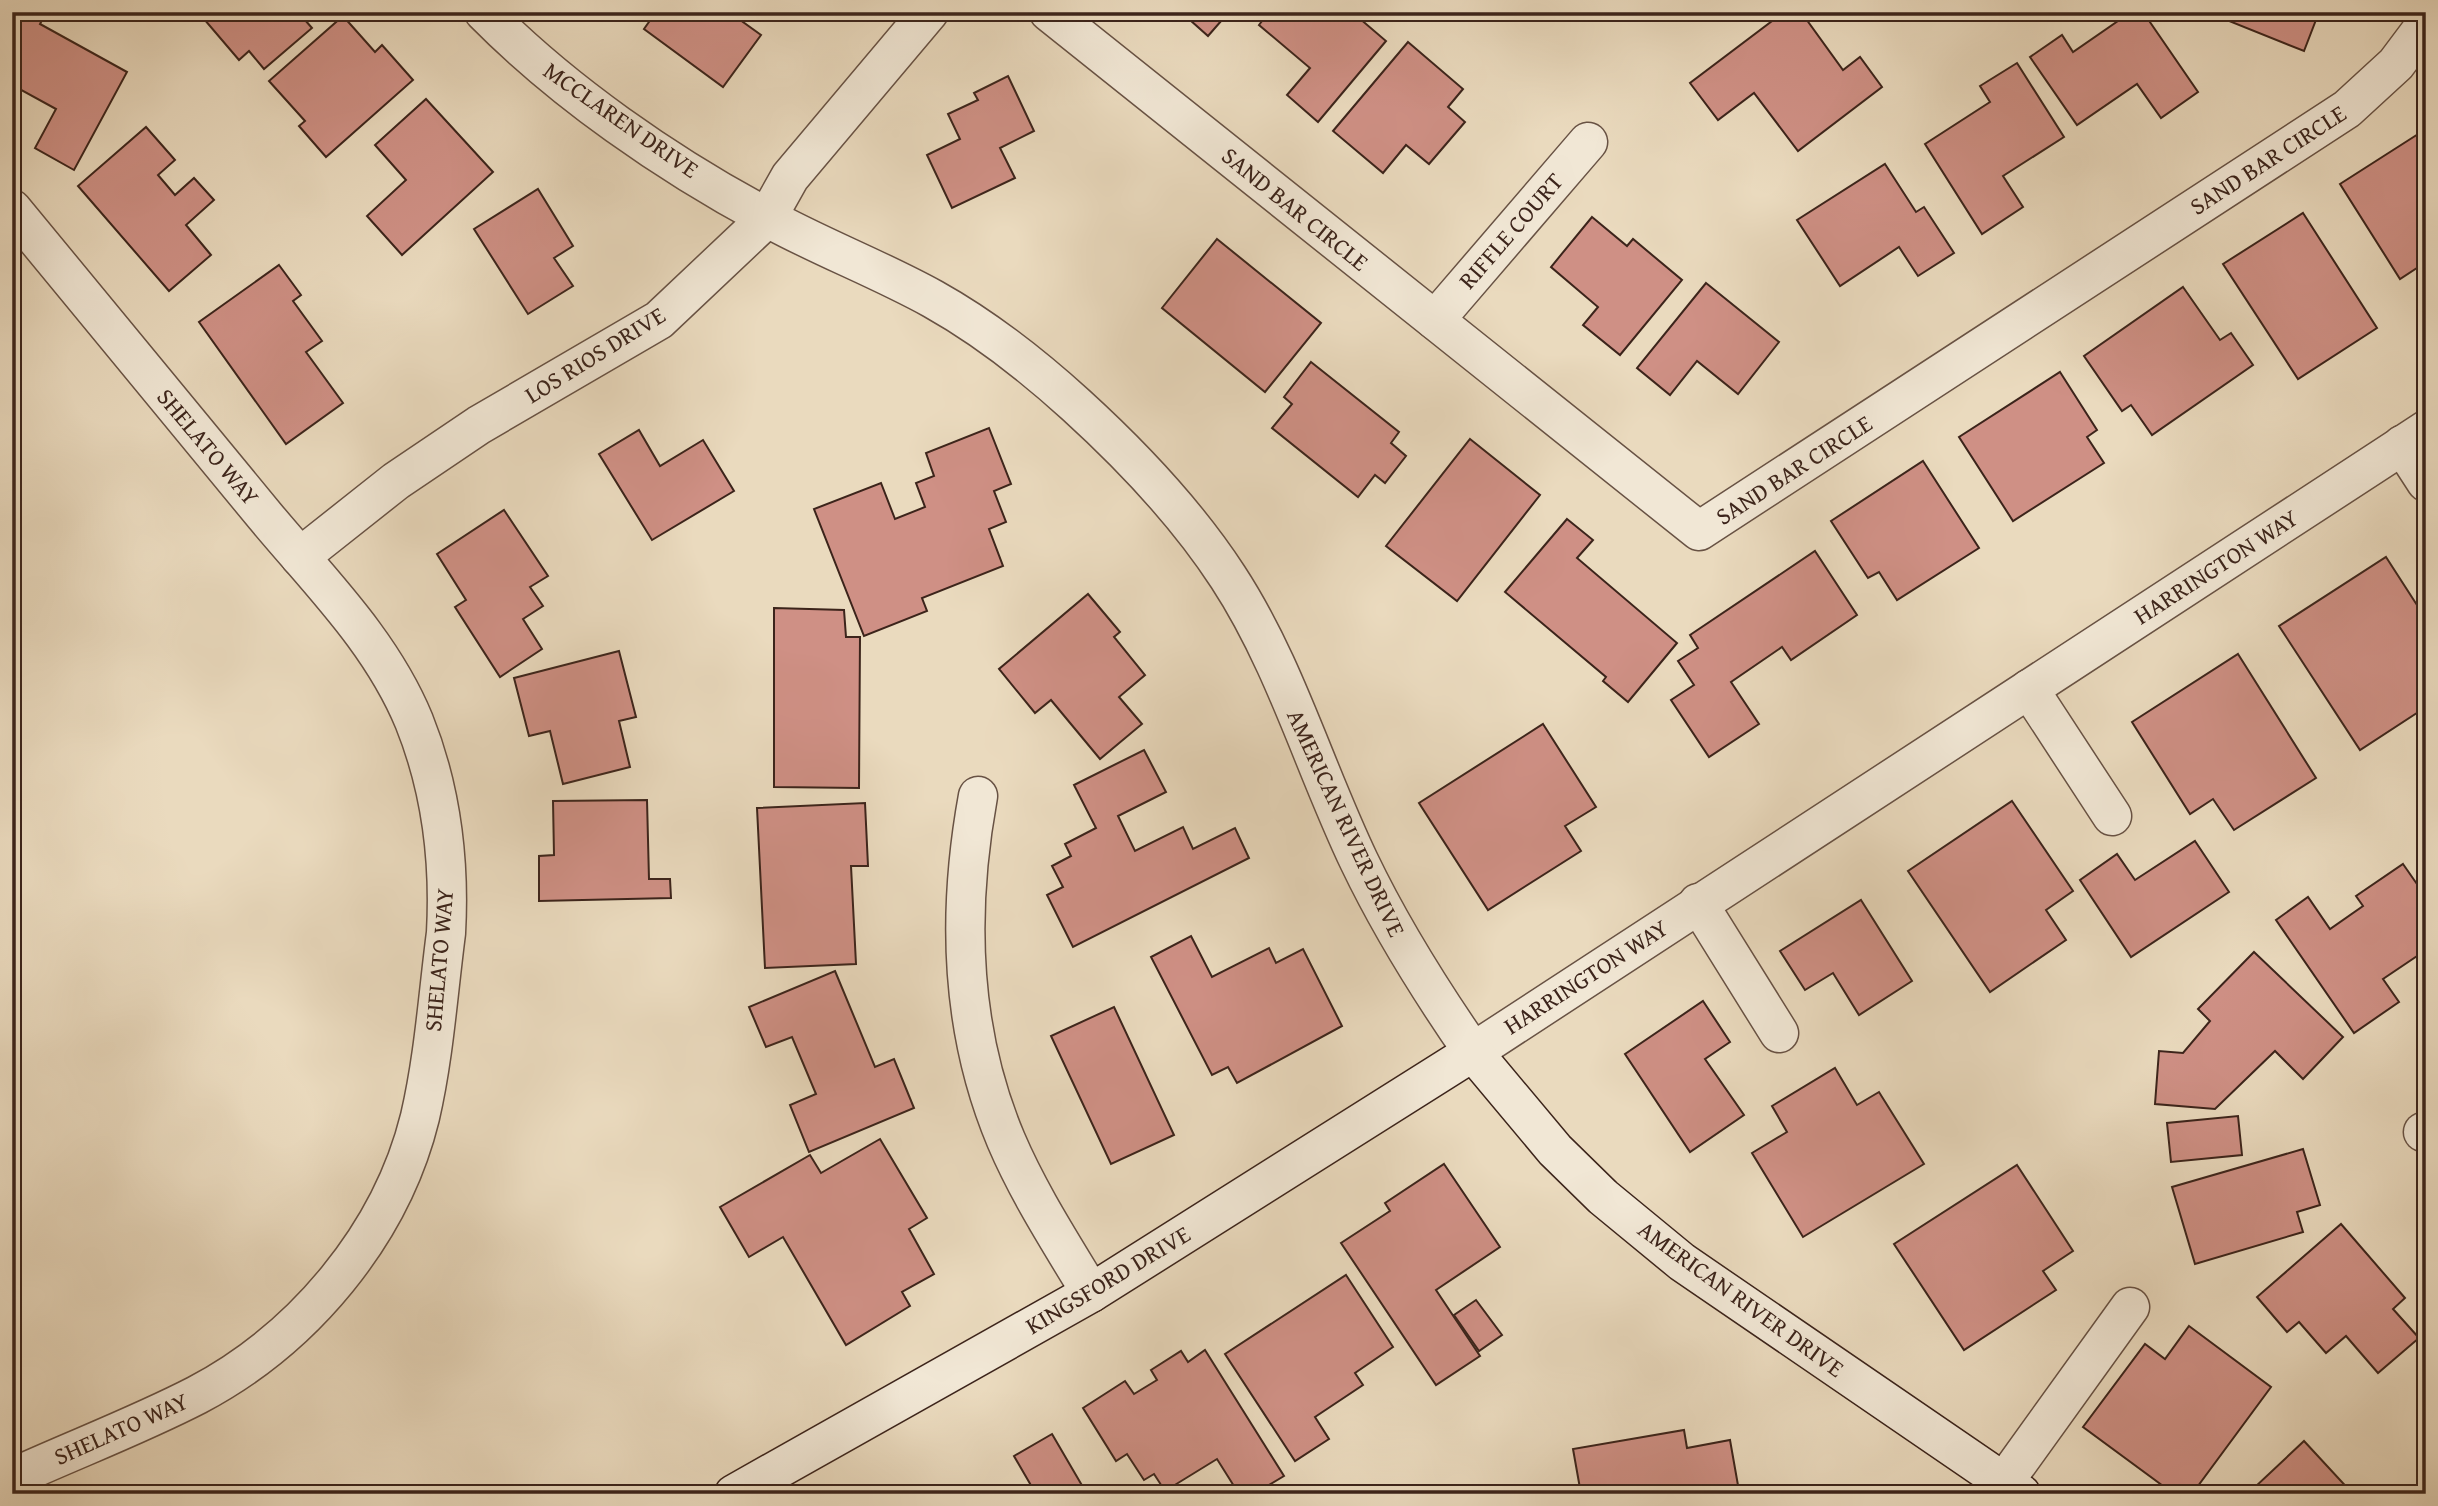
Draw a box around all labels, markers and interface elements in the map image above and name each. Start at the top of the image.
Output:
street label: MCCLAREN DRIVE [536,53,706,186]
street label: SAND BAR CIRCLE [2183,96,2353,223]
street label: SAND BAR CIRCLE [1214,138,1376,279]
street label: RIFFLE COURT [1450,165,1571,296]
street label: LOS RIOS DRIVE [518,297,672,412]
street label: SHELATO WAY [149,380,268,513]
street label: SAND BAR CIRCLE [1709,406,1879,533]
street label: HARRINGTON WAY [2127,500,2305,633]
street label: AMERICAN RIVER DRIVE [1278,703,1415,942]
street label: SHELATO WAY [415,887,462,1033]
street label: HARRINGTON WAY [1497,910,1675,1043]
street label: AMERICAN RIVER DRIVE [1631,1212,1852,1385]
street label: KINGSFORD DRIVE [1019,1216,1197,1343]
street label: SHELATO WAY [48,1383,193,1474]

